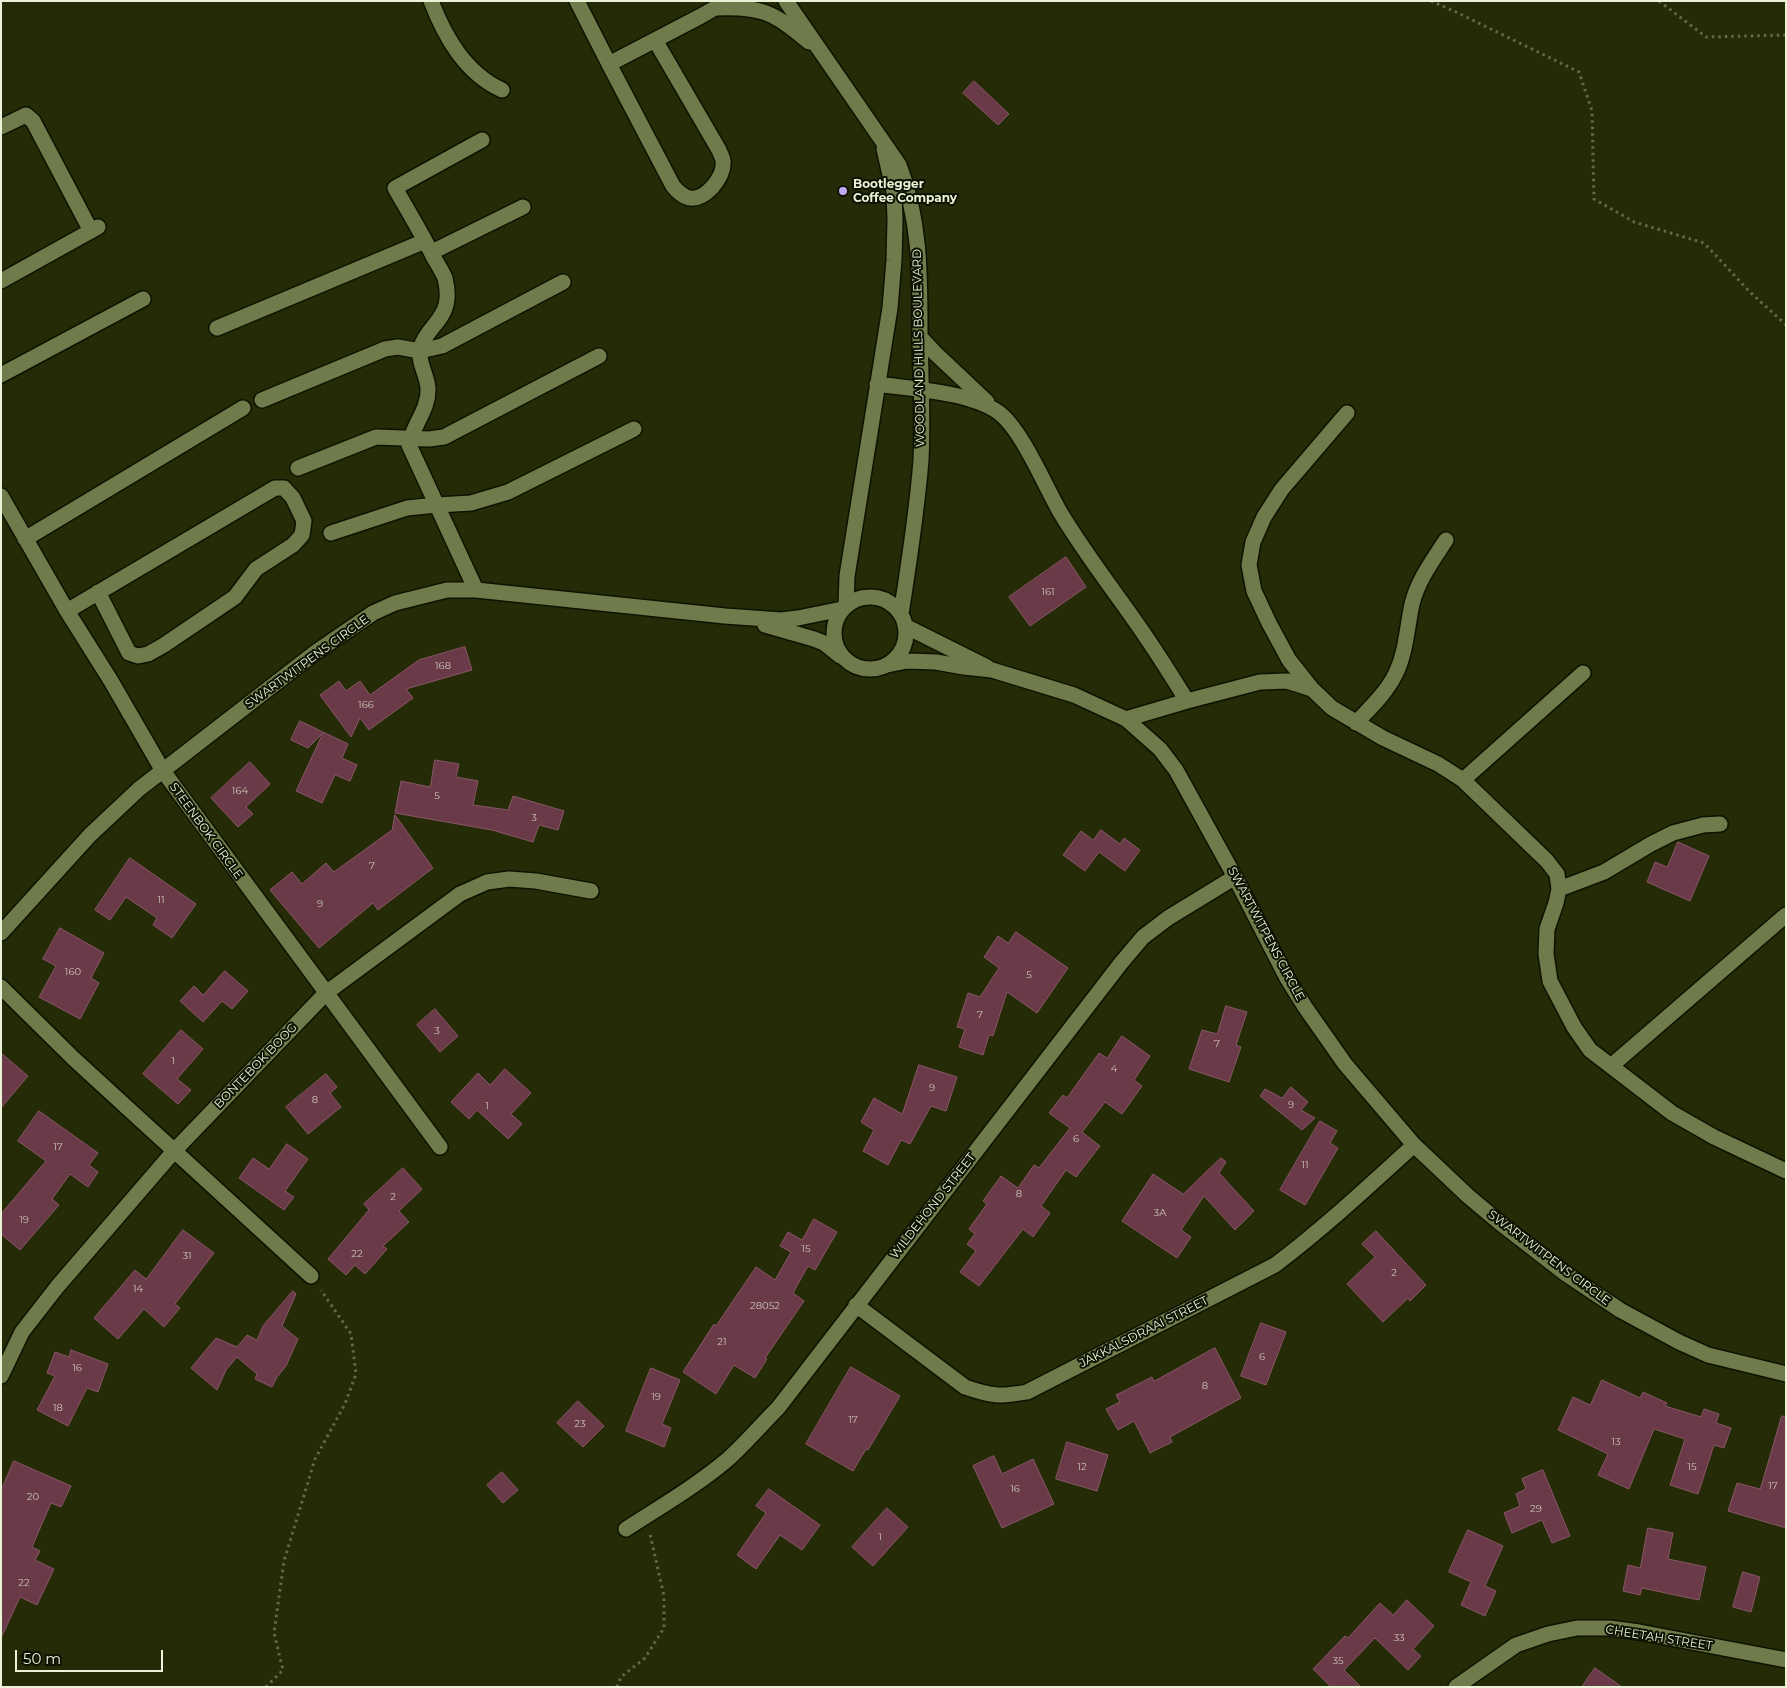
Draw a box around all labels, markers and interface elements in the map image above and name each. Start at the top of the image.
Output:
place label: Bootlegger Coffee Company [853,177,957,205]
marker: Bootlegger Coffee Company [837,185,849,197]
street label: WOODLAND HILLS BOULEVARD [910,249,928,447]
house number: 161 [1041,586,1055,598]
street label: SWARTWITPENS CIRCLE [242,612,372,712]
house number: 168 [435,660,451,672]
house number: 166 [358,699,374,711]
street label: STEENBOK CIRCLE [166,780,246,882]
house number: 164 [232,785,248,797]
house number: 5 [434,790,440,802]
house number: 3 [531,812,537,824]
house number: 7 [369,860,375,872]
street label: SWARTWITPENS CIRCLE [1225,865,1307,1003]
house number: 11 [157,894,165,906]
house number: 9 [317,898,323,910]
house number: 160 [65,966,81,978]
house number: 5 [1026,969,1032,981]
house number: 7 [977,1009,983,1021]
street label: BONTEBOK BOOG [212,1020,300,1112]
house number: 3 [434,1025,440,1037]
house number: 7 [1214,1038,1220,1050]
house number: 1 [171,1055,175,1067]
house number: 4 [1111,1063,1117,1075]
house number: 9 [929,1082,935,1094]
house number: 8 [312,1094,318,1106]
house number: 9 [1288,1099,1294,1111]
house number: 1 [485,1100,489,1112]
house number: 6 [1073,1133,1079,1145]
house number: 17 [53,1141,63,1153]
street label: WILDEHOND STREET [887,1150,979,1262]
house number: 11 [1301,1159,1309,1171]
house number: 8 [1016,1188,1022,1200]
house number: 2 [390,1191,396,1203]
house number: 3A [1154,1207,1166,1219]
street label: SWARTWITPENS CIRCLE [1485,1207,1613,1309]
house number: 19 [19,1214,29,1226]
house number: 15 [801,1243,811,1255]
house number: 22 [351,1248,363,1260]
house number: 31 [182,1250,192,1262]
house number: 2 [1391,1267,1397,1279]
house number: 14 [133,1283,143,1295]
street label: JAKKALSDRAAI STREET [1077,1293,1211,1371]
house number: 28052 [750,1300,780,1312]
house number: 21 [717,1336,727,1348]
house number: 6 [1259,1351,1265,1363]
house number: 16 [72,1362,82,1374]
house number: 8 [1202,1380,1208,1392]
house number: 19 [651,1391,661,1403]
house number: 18 [53,1402,63,1414]
house number: 17 [848,1414,858,1426]
house number: 23 [574,1418,586,1430]
house number: 13 [1611,1436,1621,1448]
house number: 12 [1077,1461,1087,1473]
house number: 15 [1687,1461,1697,1473]
house number: 17 [1768,1480,1778,1492]
house number: 16 [1010,1483,1020,1495]
house number: 20 [27,1491,39,1503]
house number: 29 [1530,1503,1542,1515]
house number: 1 [878,1531,882,1543]
house number: 22 [18,1577,30,1589]
street label: CHEETAH STREET [1605,1622,1713,1654]
house number: 33 [1393,1632,1405,1644]
scale bar [18,1640,165,1672]
text: 50 m [23,1649,61,1668]
house number: 35 [1332,1655,1344,1667]

